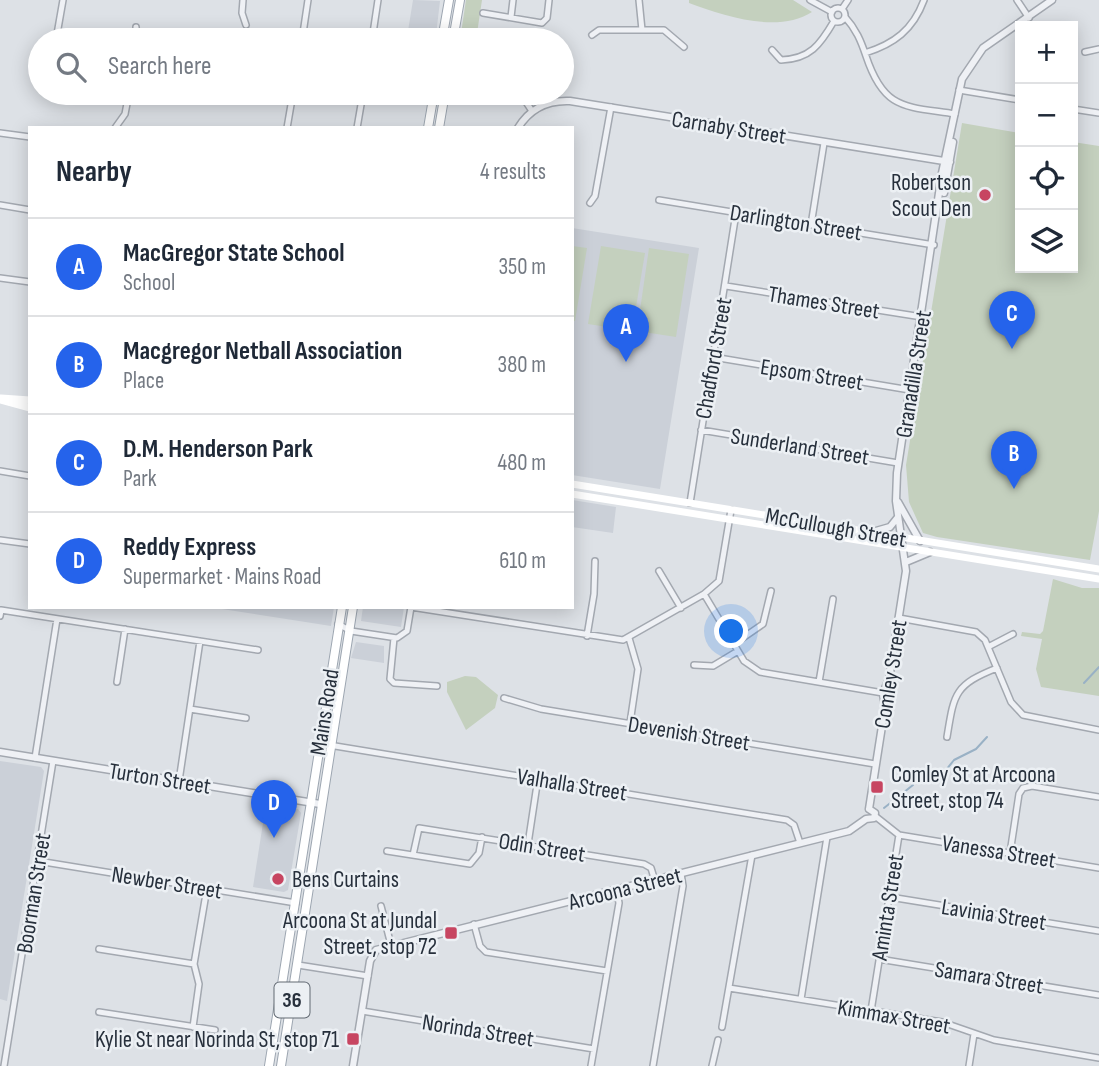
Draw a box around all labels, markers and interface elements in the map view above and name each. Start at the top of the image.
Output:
map controls [1015,21,1078,273]
button: + [1015,21,1078,84]
search box [28,28,574,105]
icon: search [52,48,90,86]
text: Search here [108,51,211,82]
button: − [1015,84,1078,147]
street label: Carnaby Street [670,105,788,151]
button: locate [1015,147,1078,210]
text: Nearby [56,154,132,190]
text: 4 results [480,158,546,186]
place label: Robertson Scout Den [891,169,971,223]
marker: Robertson Scout Den [977,187,993,203]
street label: Darlington Street [728,199,864,247]
button: layers [1015,210,1078,273]
text: MacGregor State School [123,238,345,269]
text: A [74,253,84,281]
text: 350 m [498,253,546,281]
text: School [123,269,175,297]
street label: Thames Street [766,280,881,326]
pin: C [989,291,1035,349]
street label: Chadford Street [690,295,738,421]
pin: A [603,304,649,362]
street label: Granadilla Street [890,308,938,440]
text: Macgregor Netball Association [123,336,402,367]
text: B [74,351,84,379]
text: 380 m [498,351,546,379]
street label: Epsom Street [758,353,865,397]
text: Place [123,367,164,395]
street label: Sunderland Street [729,422,871,472]
pin: B [991,431,1037,489]
text: D.M. Henderson Park [123,434,313,465]
text: C [73,449,85,477]
text: 480 m [498,449,546,477]
text: Park [123,465,157,493]
street label: McCullough Street [763,502,908,554]
text: Reddy Express [123,532,256,563]
text: D [73,547,85,575]
text: 610 m [499,547,546,575]
text: Supermarket · Mains Road [123,563,321,591]
your location [714,614,748,648]
street label: Comley Street [869,618,913,731]
street label: Mains Road [304,667,346,757]
street label: Devenish Street [626,711,752,757]
street label: Turton Street [107,757,213,801]
place label: Comley St at Arcoona Street, stop 74 [891,761,1056,815]
street label: Valhalla Street [515,762,629,808]
marker: Comley St at Arcoona Street, stop 74 [869,779,885,795]
pin: D [251,780,297,838]
street label: Odin Street [497,827,587,869]
street label: Vanessa Street [940,829,1058,875]
street label: Boorman Street [11,831,57,955]
street label: Aminta Street [866,852,910,963]
street label: Newber Street [110,860,224,906]
street label: Arcoona Street [565,861,685,917]
place label: Bens Curtains [292,866,399,894]
marker: Bens Curtains [270,871,286,887]
street label: Lavinia Street [940,893,1048,937]
place label: Arcoona St at Jundal Street, stop 72 [282,907,437,961]
marker: Arcoona St at Jundal Street, stop 72 [443,925,459,941]
street label: Samara Street [933,956,1045,1000]
road number: 36 [274,982,310,1018]
street label: Kimmax Street [835,993,952,1041]
street label: Norinda Street [420,1008,536,1054]
place label: Kylie St near Norinda St, stop 71 [95,1026,339,1054]
marker: Kylie St near Norinda St, stop 71 [345,1031,361,1047]

